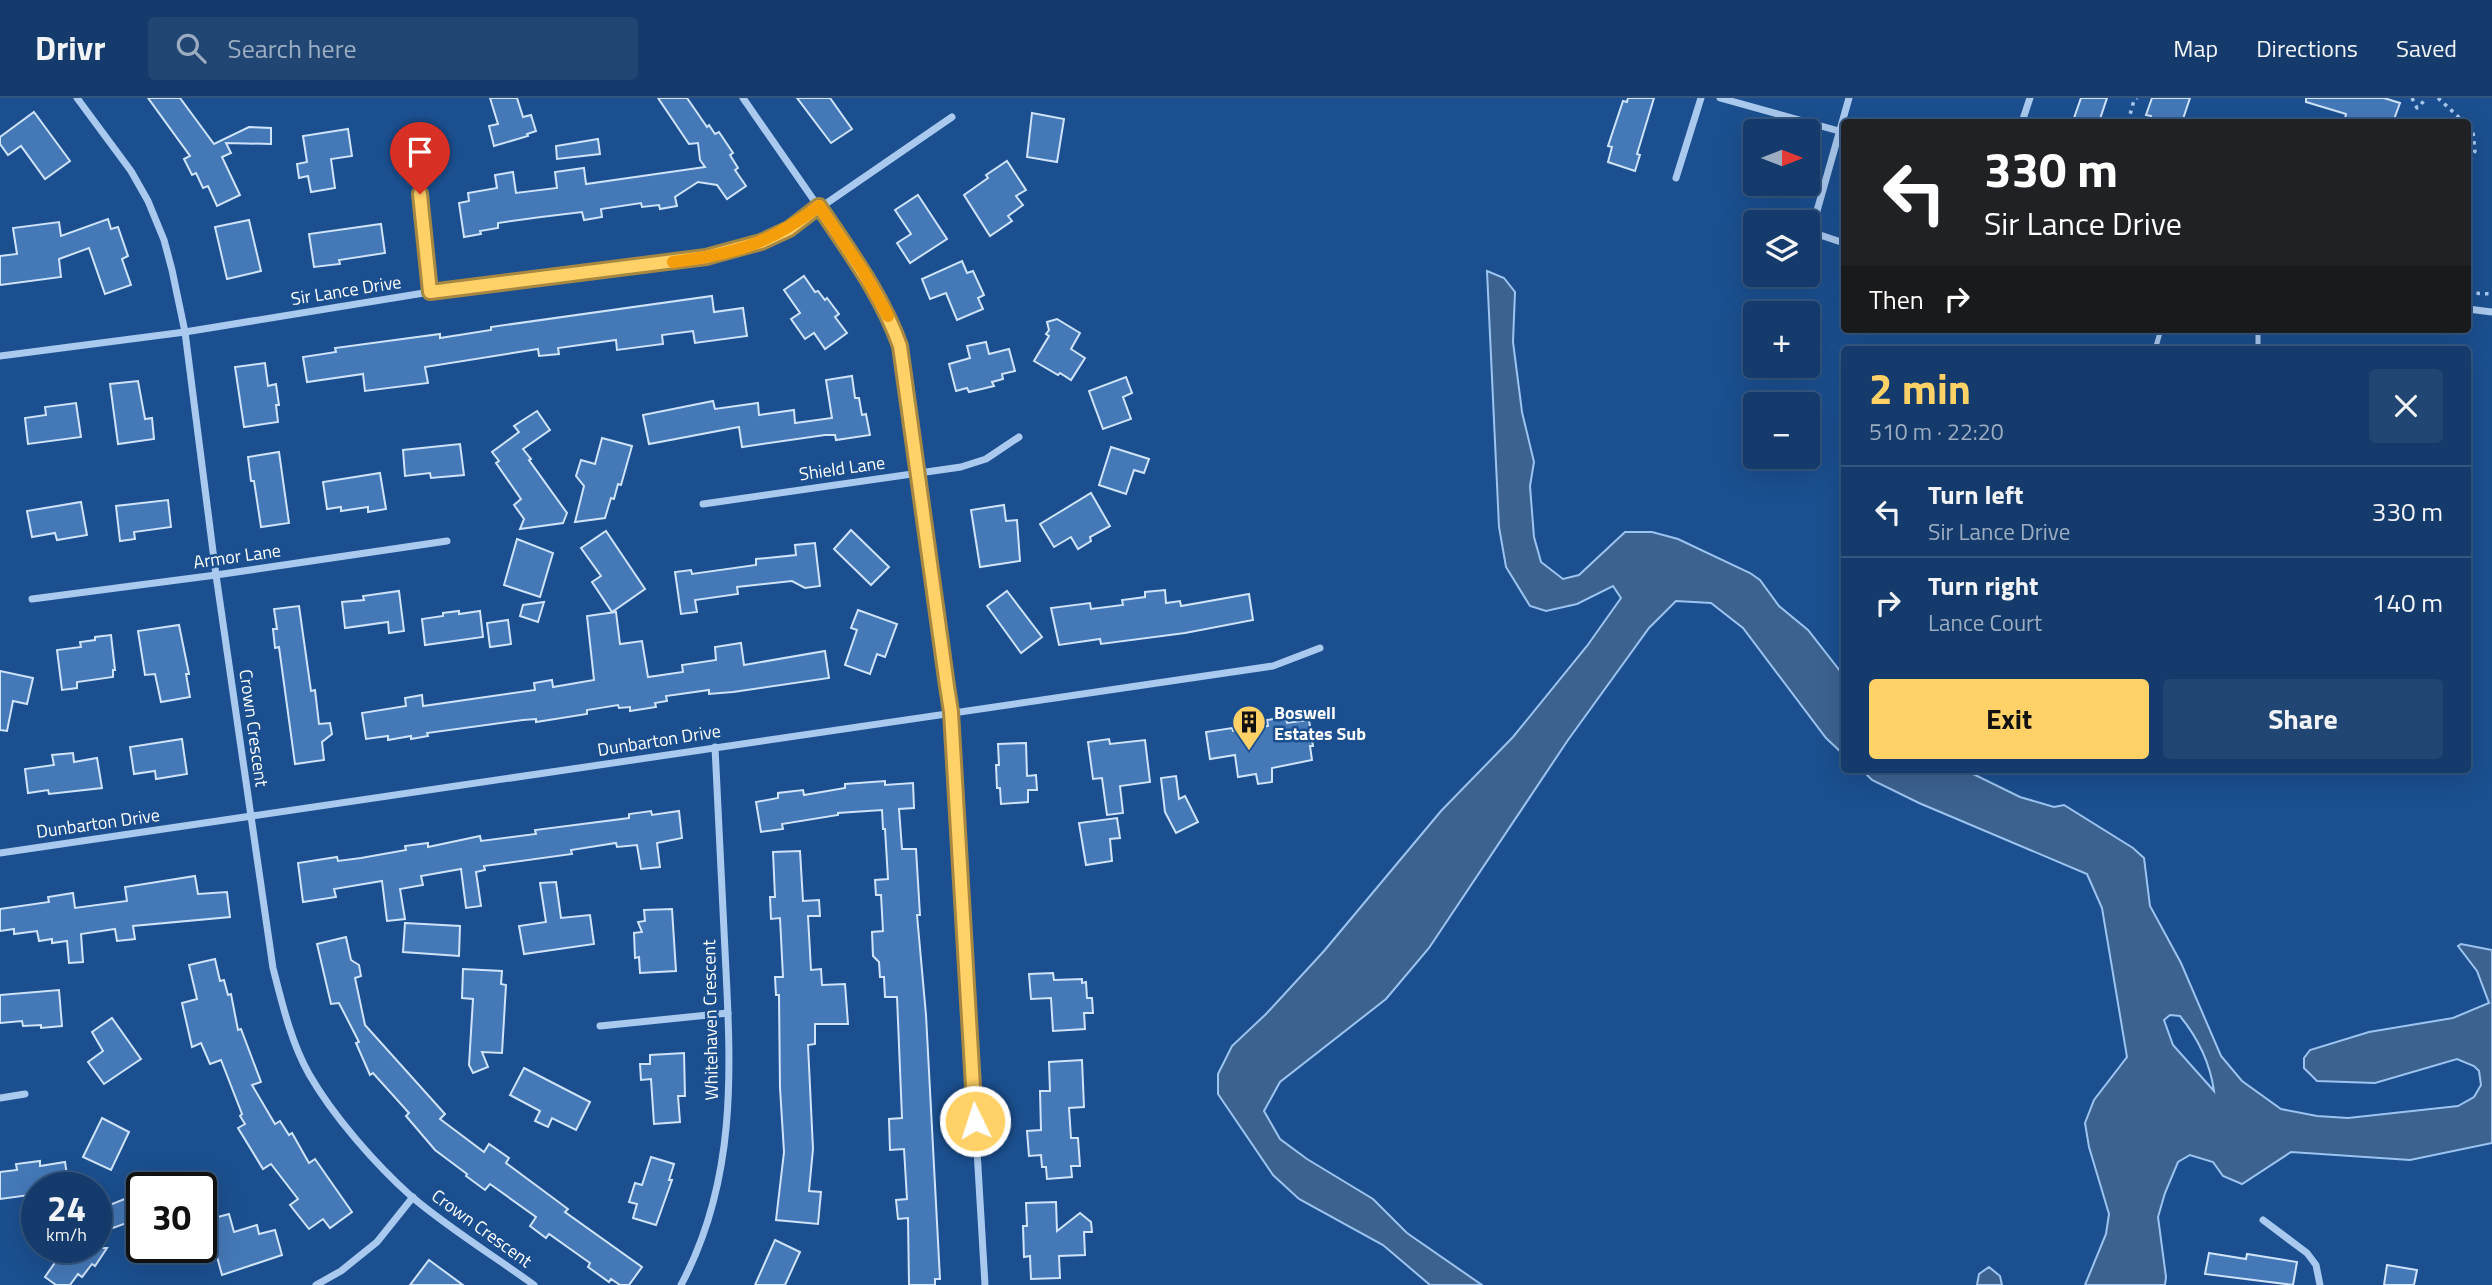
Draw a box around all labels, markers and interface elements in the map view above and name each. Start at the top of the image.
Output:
search box [148,17,638,80]
text: Drivr [35,23,106,73]
icon: search [172,29,210,67]
text: Search here [228,29,357,68]
text: Map [2173,30,2218,66]
text: Directions [2256,30,2358,66]
text: Saved [2396,30,2457,66]
north arrow [1743,119,1820,196]
map controls [1743,119,1820,469]
pin [390,122,450,194]
text: 330 m [1984,131,2118,206]
icon: arrive [401,133,439,171]
icon: left [1869,147,1960,238]
text: Sir Lance Drive [1984,199,2182,247]
button: layers [1743,210,1820,287]
street label: Sir Lance Drive [289,268,403,312]
text: Then [1869,280,1924,319]
icon: right [1938,280,1976,318]
button: + [1743,301,1820,378]
text: 2 min [1869,356,1971,420]
button: close [2369,369,2443,443]
button: − [1743,392,1820,469]
text: 510 m · 22:20 [1869,414,2004,449]
street label: Shield Lane [797,449,887,487]
text: Turn left [1928,475,2023,514]
text: 330 m [2372,492,2443,531]
icon: left [1869,493,1907,531]
text: Sir Lance Drive [1928,514,2070,549]
street label: Armor Lane [192,537,282,575]
text: Turn right [1928,566,2039,605]
text: 140 m [2372,583,2443,622]
icon: right [1869,584,1907,622]
text: Lance Court [1928,605,2042,640]
street label: Crown Crescent [232,667,276,789]
button: Exit [1869,679,2149,759]
button: Share [2163,679,2443,759]
place label: Boswell Estates Sub [1274,699,1366,747]
building icon: Boswell Estates Sub [1230,703,1268,752]
street label: Dunbarton Drive [595,717,723,763]
street label: Dunbarton Drive [35,801,161,845]
street label: Whitehaven Crescent [695,939,725,1101]
position arrow [938,1084,1012,1158]
speed limit sign: 30 [126,1172,217,1263]
text: 24 [47,1181,86,1235]
street label: Crown Crescent [426,1182,538,1274]
text: km/h [46,1221,87,1248]

